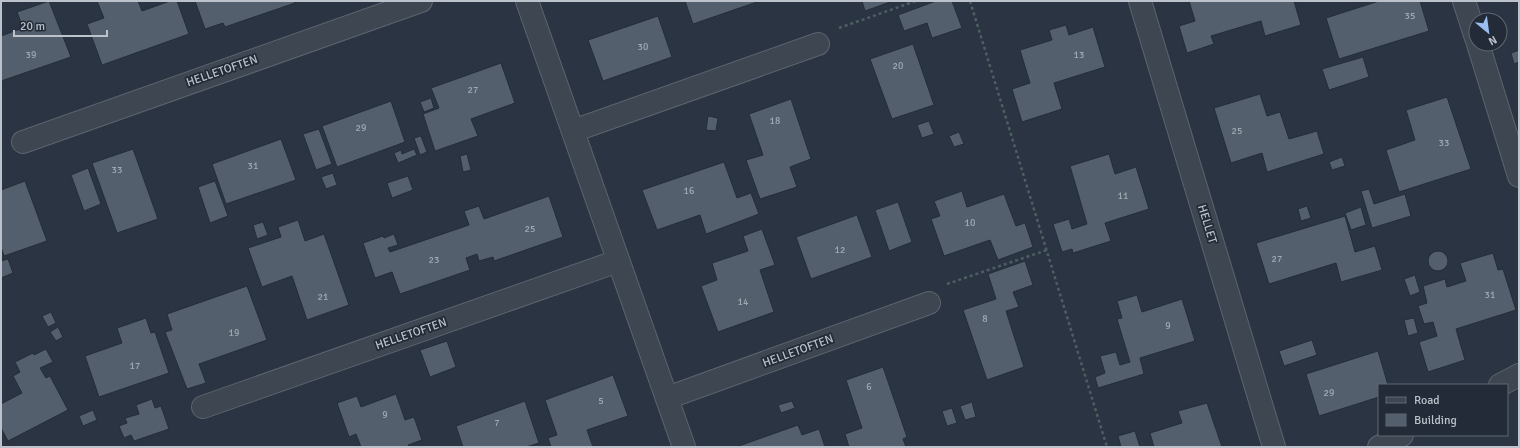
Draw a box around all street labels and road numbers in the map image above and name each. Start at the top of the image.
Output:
street label: HELLETOFTEN [184,52,260,90]
street label: HELLET [1194,203,1220,245]
street label: HELLETOFTEN [373,315,449,353]
street label: HELLETOFTEN [760,331,836,371]

